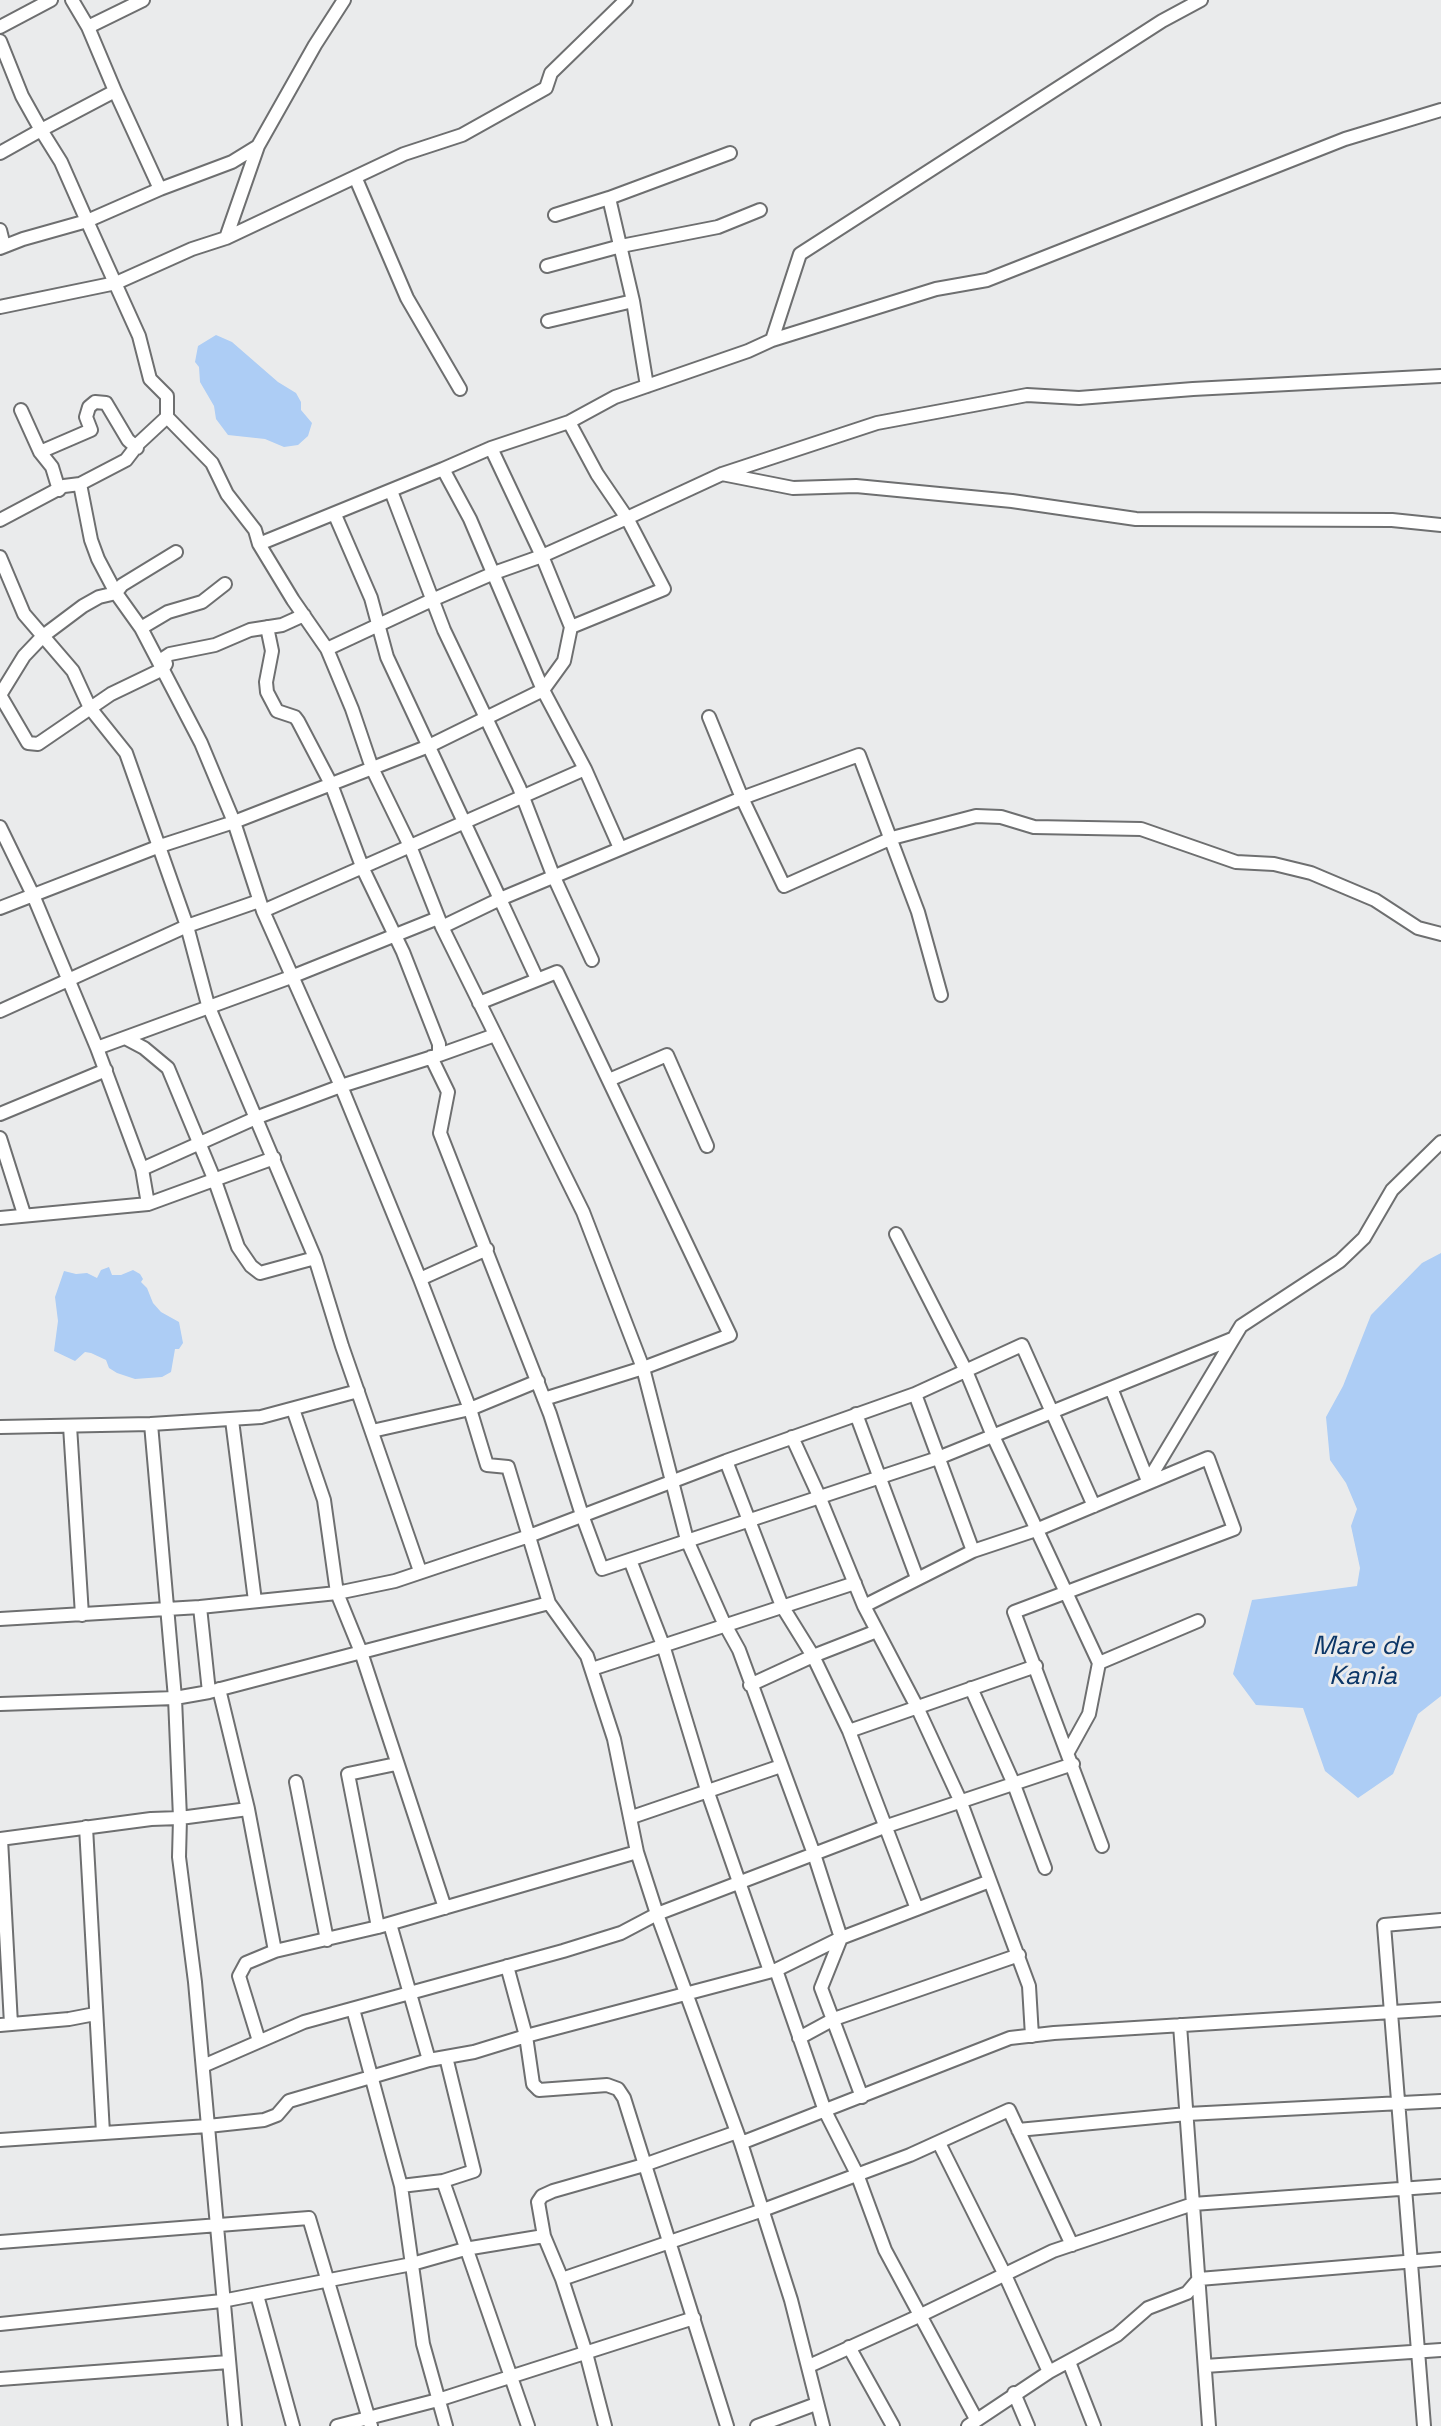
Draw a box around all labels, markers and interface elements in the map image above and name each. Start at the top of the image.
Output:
water label: Mare de Kania [1313,1631,1413,1692]

